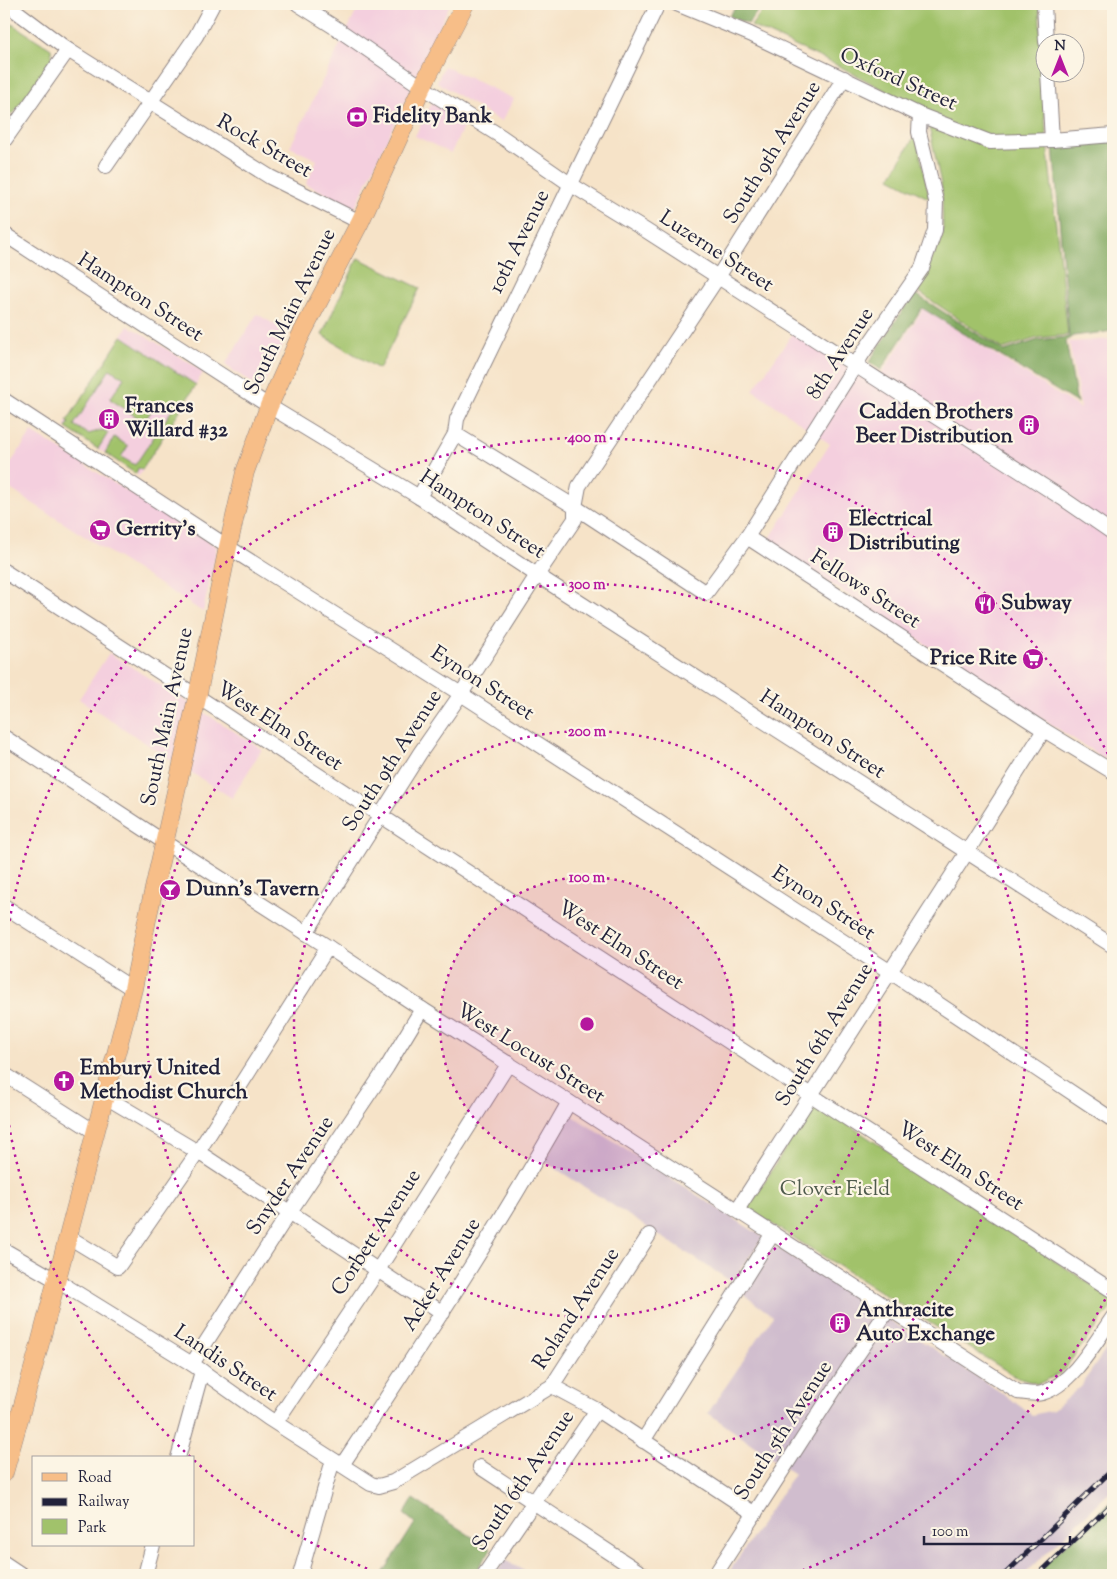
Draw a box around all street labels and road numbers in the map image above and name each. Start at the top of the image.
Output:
street label: Oxford Street [834,41,962,119]
street label: South 9th Avenue [717,75,829,231]
street label: Rock Street [211,108,317,186]
street label: 10th Avenue [482,185,558,299]
street label: Luzerne Street [653,204,779,300]
street label: South Main Avenue [238,224,344,400]
street label: Hampton Street [71,246,209,350]
street label: 8th Avenue [800,302,882,406]
street label: Hampton Street [413,463,551,567]
street label: Fellows Street [804,543,926,637]
street label: South Main Avenue [134,625,202,809]
street label: Eynon Street [424,639,540,729]
street label: West Elm Street [210,675,348,779]
street label: Hampton Street [753,683,891,787]
street label: South 9th Avenue [336,684,450,838]
street label: Eynon Street [765,859,881,949]
street label: West Elm Street [551,894,689,998]
street label: South 6th Avenue [769,957,881,1113]
street label: West Locust Street [450,996,610,1112]
street label: Snyder Avenue [240,1110,342,1242]
street label: West Elm Street [891,1115,1029,1219]
street label: Corbett Avenue [325,1164,429,1302]
street label: Acker Avenue [395,1212,489,1338]
street label: Roland Avenue [526,1242,628,1376]
street label: Landis Street [167,1318,283,1410]
street label: South 5th Avenue [727,1355,841,1507]
street label: South 6th Avenue [466,1404,582,1558]

